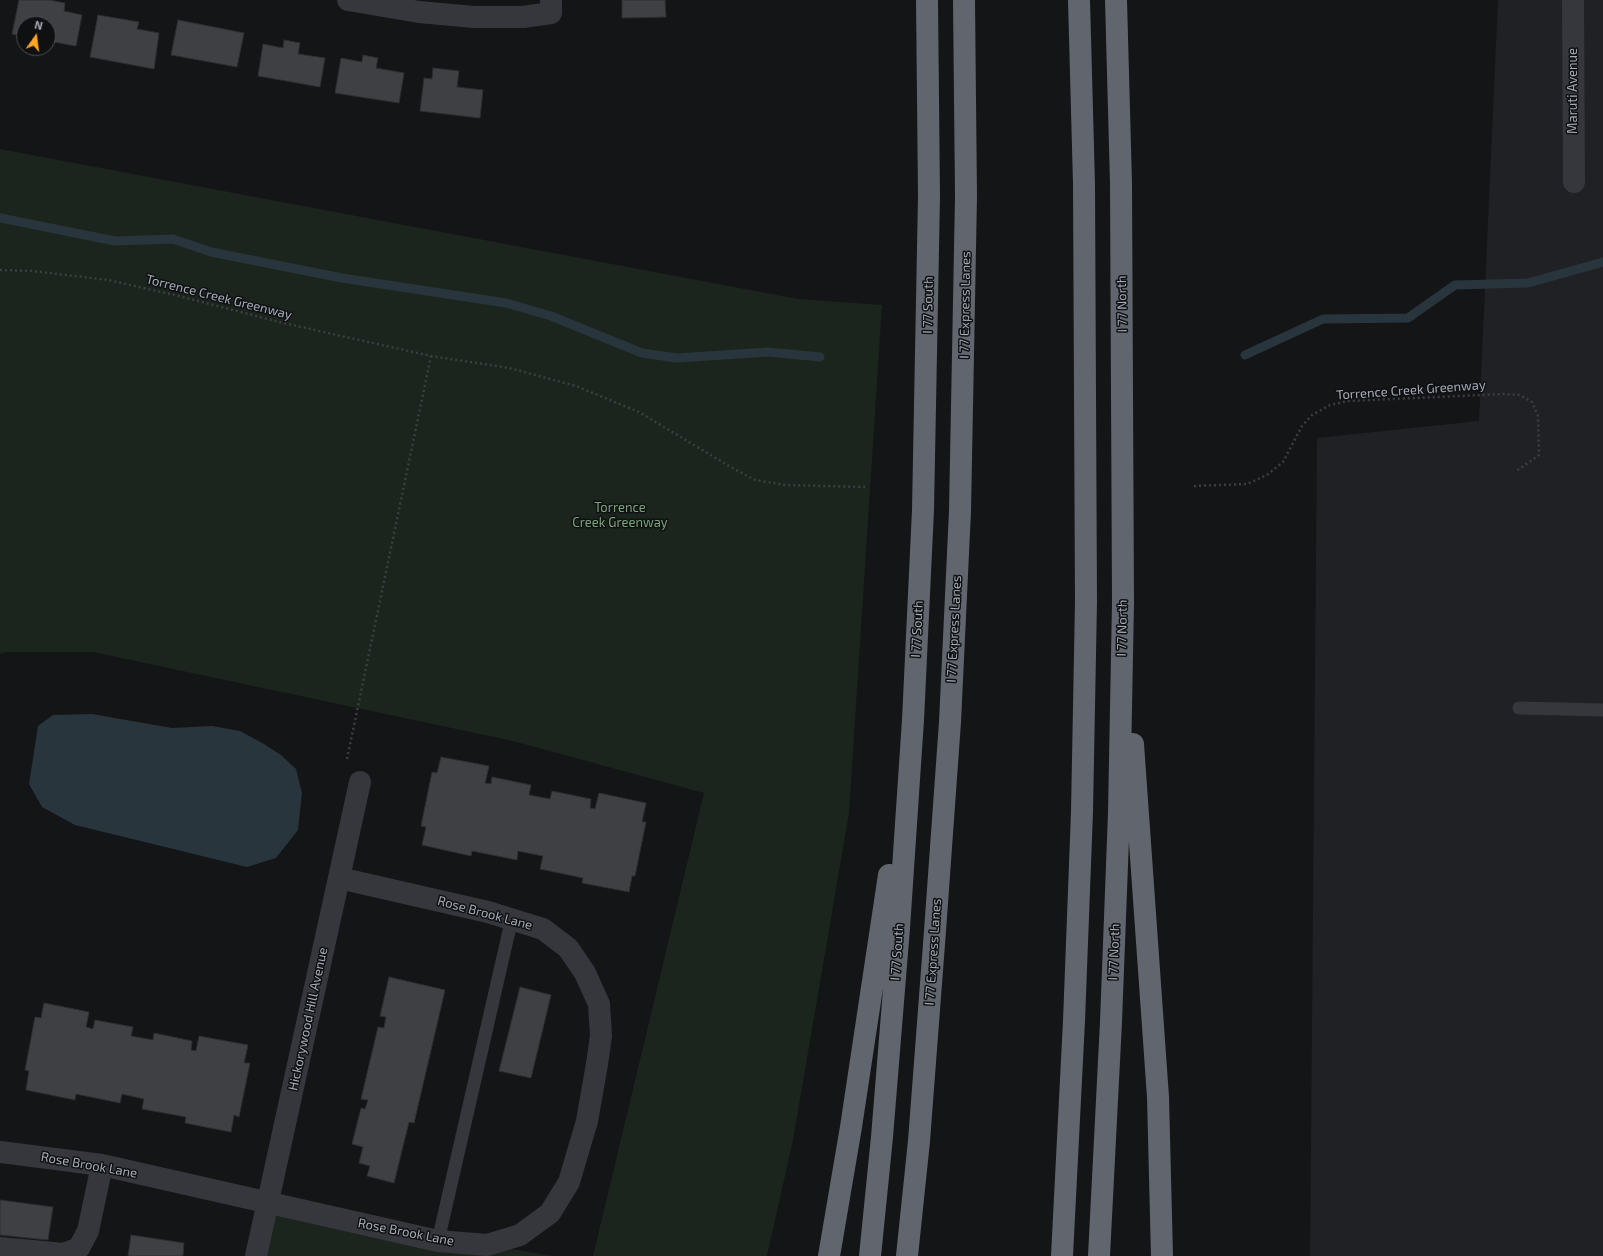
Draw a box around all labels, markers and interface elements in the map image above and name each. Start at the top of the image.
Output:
north arrow [16,16,56,56]
text: N [33,18,44,32]
street label: Maruti Avenue [1565,48,1581,134]
street label: I 77 Express Lanes [956,251,974,359]
street label: Torrence Creek Greenway [144,271,294,323]
street label: I 77 North [1114,275,1130,333]
street label: I 77 South [920,276,936,334]
street label: Torrence Creek Greenway [1336,377,1486,403]
park label: Torrence Creek Greenway [572,500,668,531]
street label: I 77 Express Lanes [943,575,965,683]
street label: I 77 North [1114,599,1130,657]
street label: I 77 South [908,600,926,658]
street label: Rose Brook Lane [436,893,534,933]
street label: I 77 Express Lanes [921,898,945,1006]
street label: I 77 South [887,923,907,981]
street label: I 77 North [1105,923,1123,981]
street label: Hickorywood Hill Avenue [285,946,331,1092]
street label: Rose Brook Lane [40,1149,138,1181]
street label: Rose Brook Lane [357,1215,455,1249]

